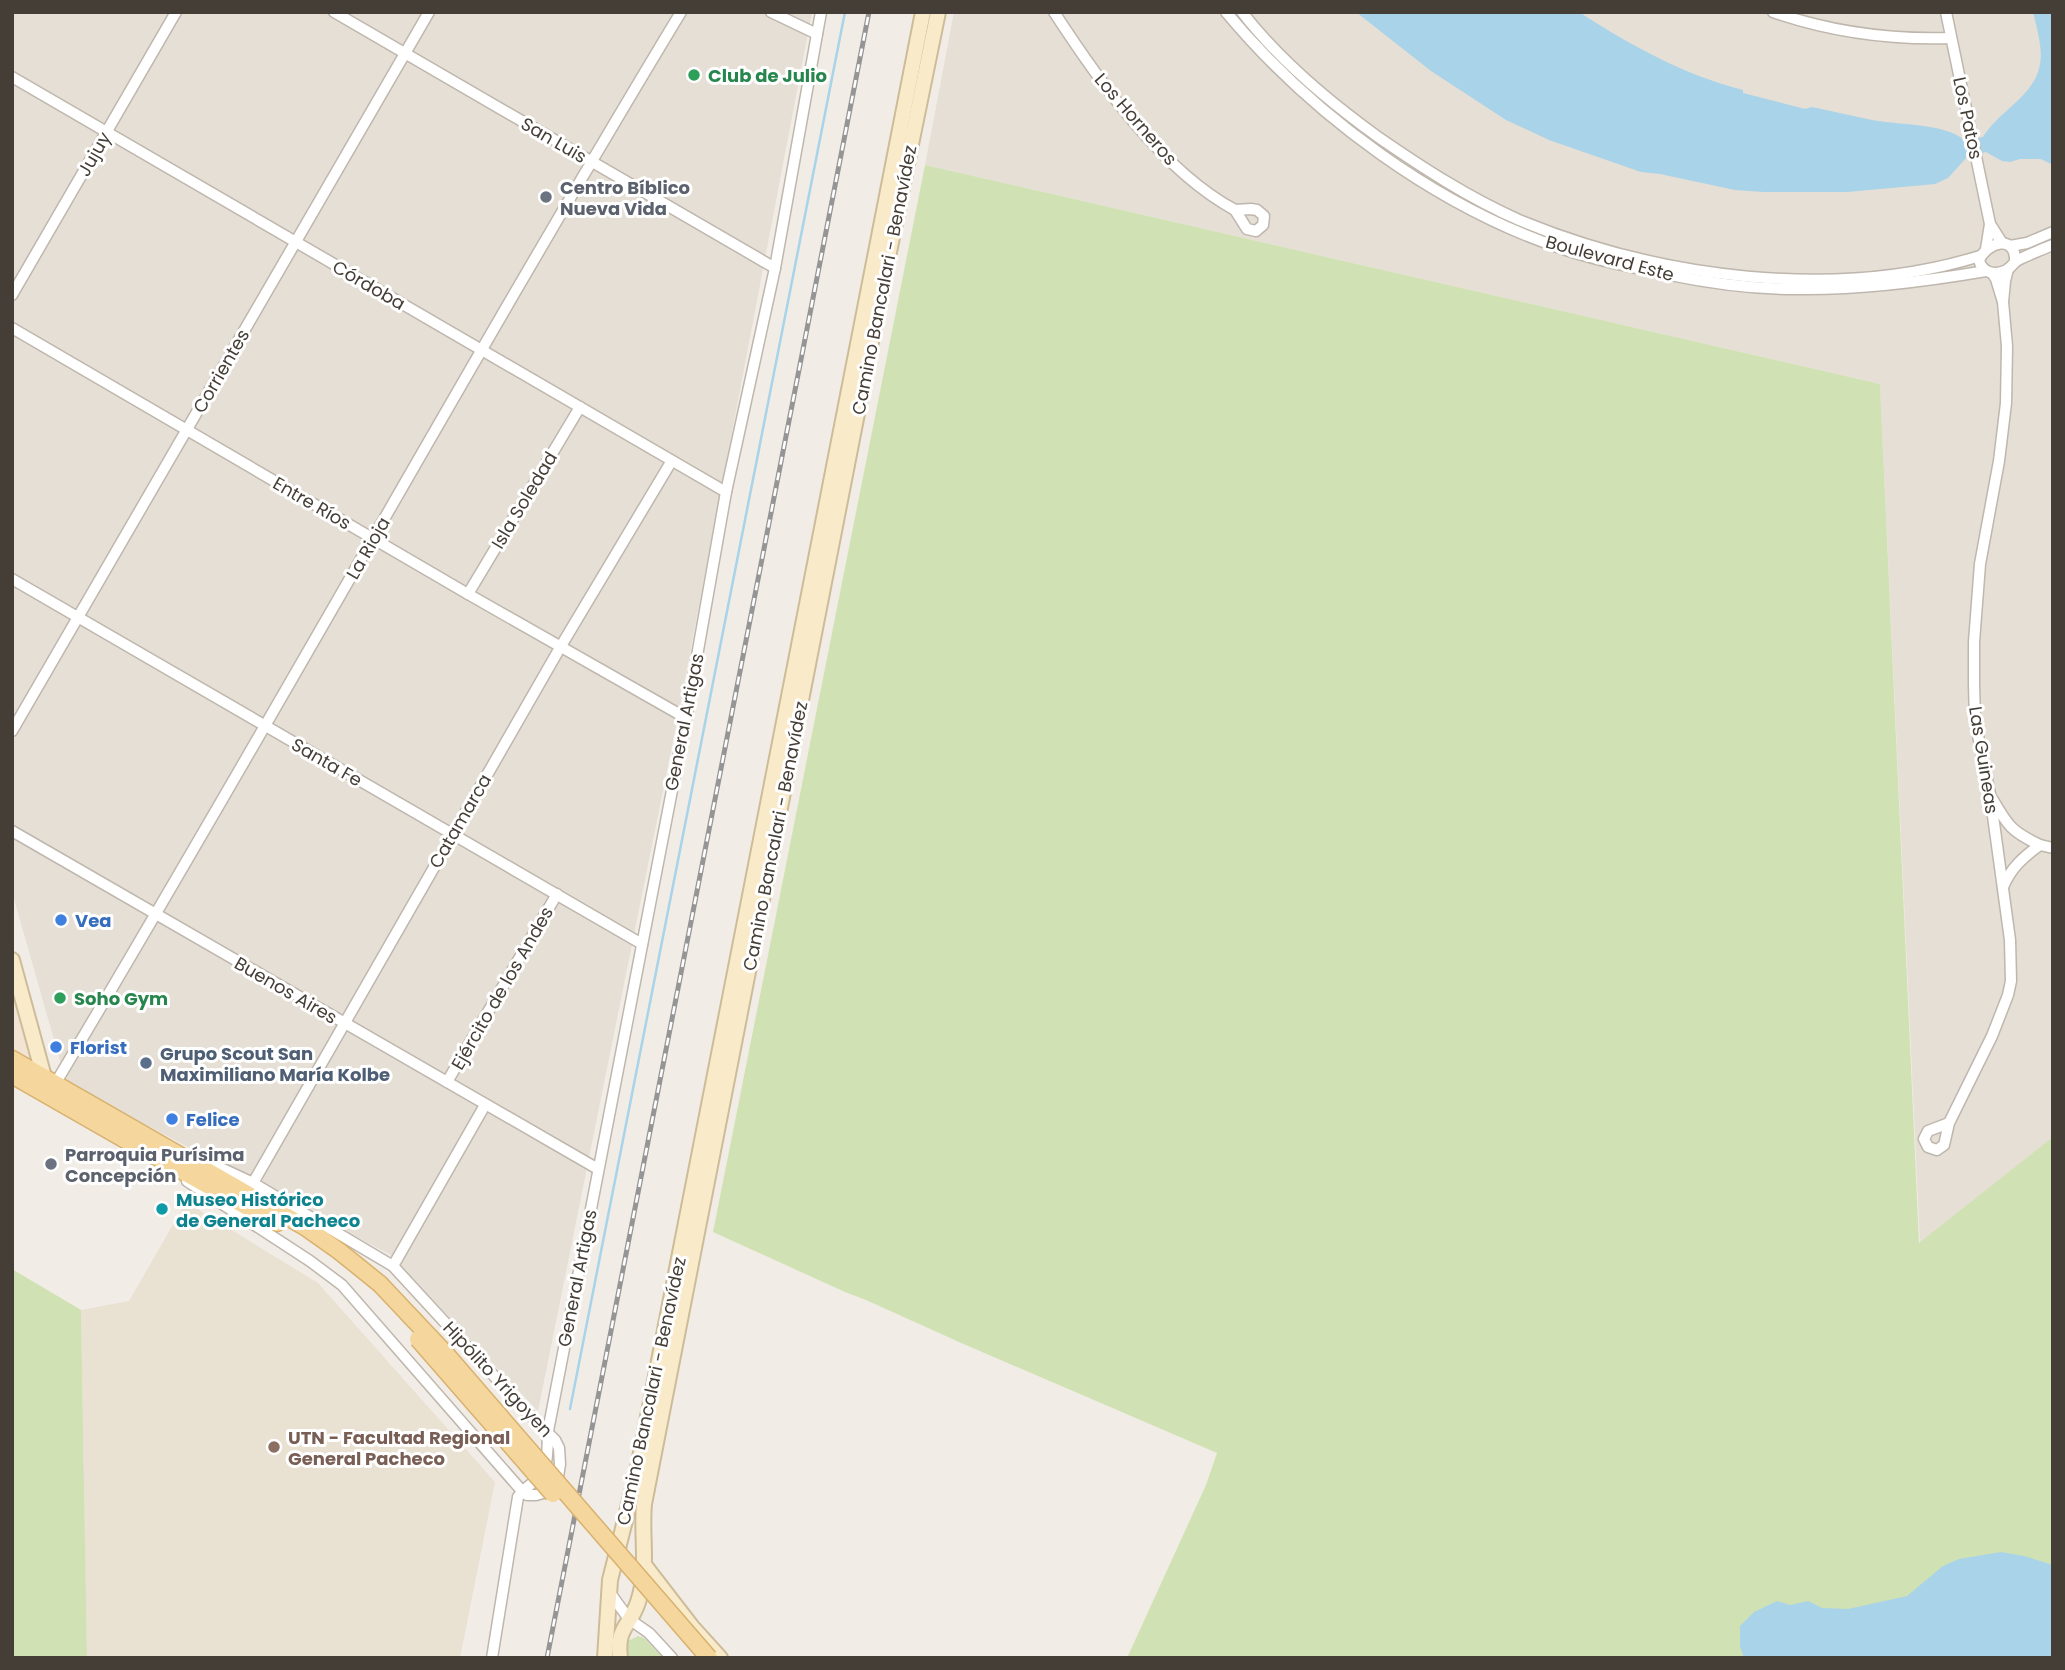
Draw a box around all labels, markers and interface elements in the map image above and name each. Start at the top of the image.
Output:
place label: Club de Julio [708,63,827,88]
marker: Club de Julio [686,67,702,83]
street label: Los Horneros [1089,68,1183,170]
street label: Los Patos [1947,75,1989,161]
street label: San Luis [516,111,592,169]
street label: Jujuy [71,127,117,181]
street label: Camino Bancalari - Benavídez [846,143,922,417]
place label: Centro Bíblico Nueva Vida [560,175,690,221]
marker: Centro Bíblico Nueva Vida [538,189,554,205]
street label: Boulevard Este [1543,229,1677,287]
street label: Córdoba [328,254,410,316]
street label: Corrientes [187,324,255,418]
street label: Isla Soledad [485,447,563,553]
street label: Entre Ríos [268,471,356,535]
street label: La Rioja [340,512,396,584]
street label: General Artigas [658,651,710,793]
street label: Camino Bancalari - Benavídez [737,699,813,973]
street label: Las Guineas [1963,705,2005,815]
street label: Santa Fe [287,732,367,792]
street label: Catamarca [423,769,497,873]
street label: Ejército de los Andes [445,902,559,1074]
place label: Vea [75,908,111,933]
marker: Vea [53,912,69,928]
street label: Buenos Aires [230,950,342,1030]
place label: Soho Gym [74,986,168,1011]
marker: Soho Gym [52,990,68,1006]
place label: Florist [70,1035,127,1060]
marker: Florist [48,1039,64,1055]
place label: Grupo Scout San Maximiliano María Kolbe [160,1041,390,1087]
marker: Grupo Scout San Maximiliano María Kolbe [138,1055,154,1071]
place label: Felice [186,1107,240,1132]
marker: Felice [164,1111,180,1127]
place label: Parroquia Purísima Concepción [65,1142,245,1188]
marker: Parroquia Purísima Concepción [43,1156,59,1172]
place label: Museo Histórico de General Pacheco [176,1187,360,1233]
marker: Museo Histórico de General Pacheco [154,1201,170,1217]
street label: General Artigas [551,1207,603,1349]
street label: Camino Bancalari - Benavídez [610,1254,692,1528]
street label: Hipólito Yrigoyen [438,1315,558,1443]
place label: UTN - Facultad Regional General Pacheco [288,1425,510,1471]
marker: UTN - Facultad Regional General Pacheco [266,1439,282,1455]

